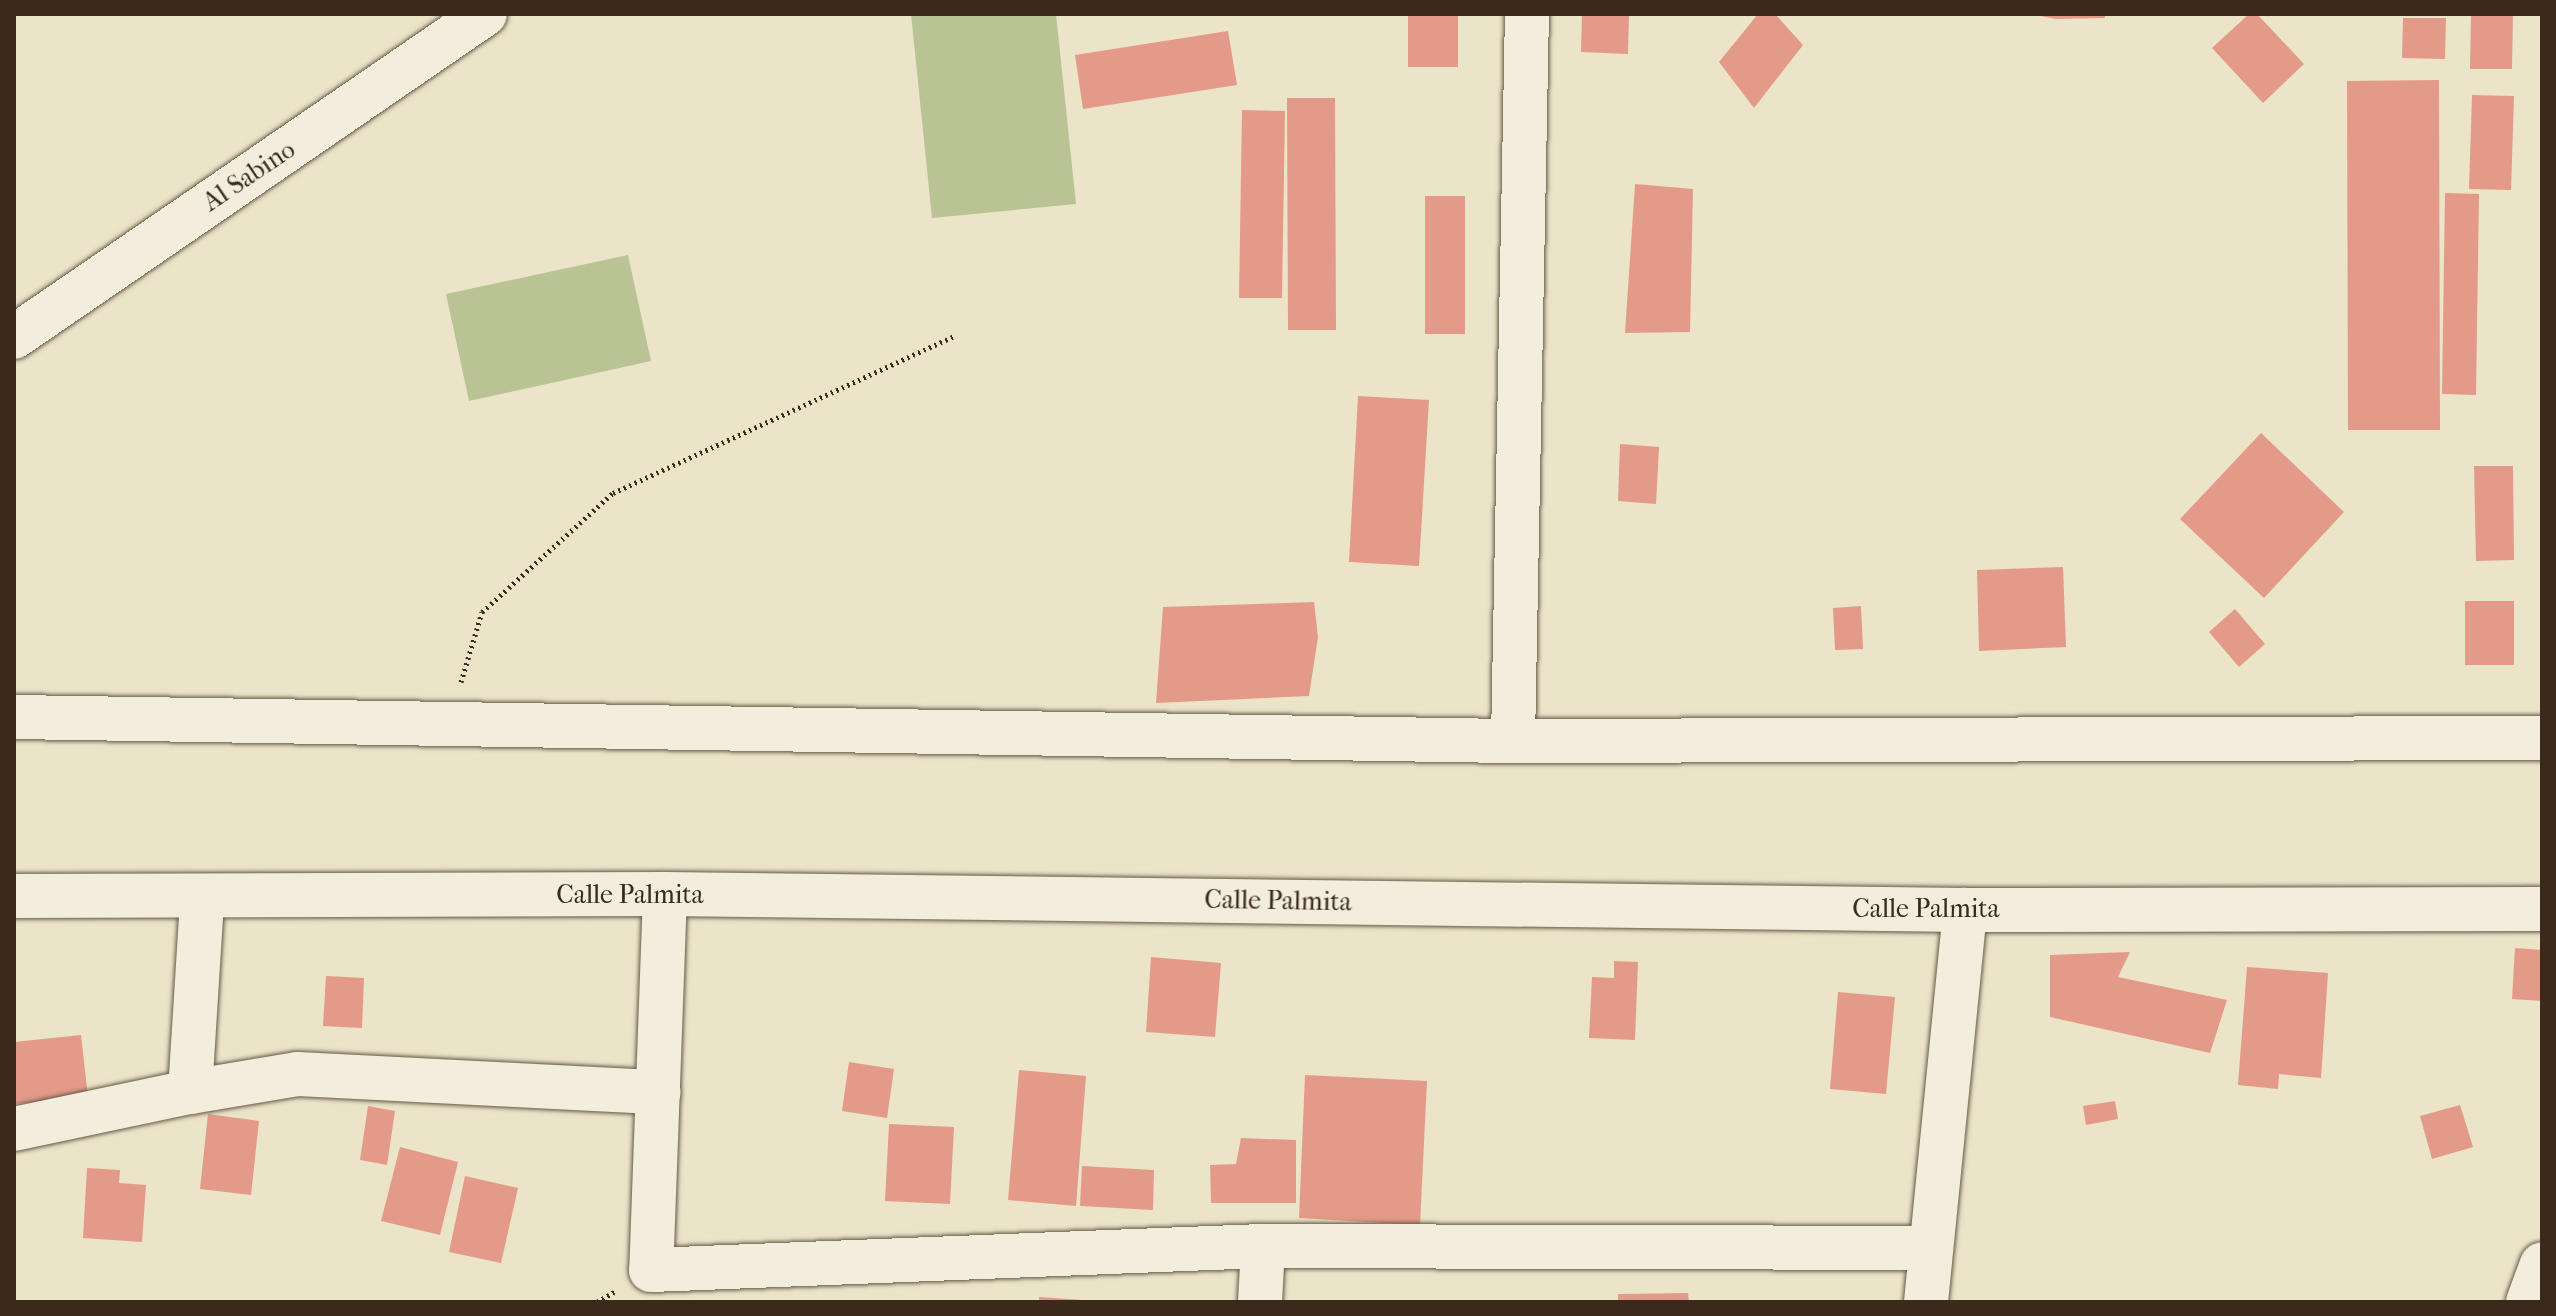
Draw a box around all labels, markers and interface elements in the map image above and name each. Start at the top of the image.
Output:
street label: Al Sabino [197,134,301,218]
street label: Calle Palmita [556,879,704,911]
street label: Calle Palmita [1204,884,1352,918]
street label: Calle Palmita [1852,893,2000,925]

